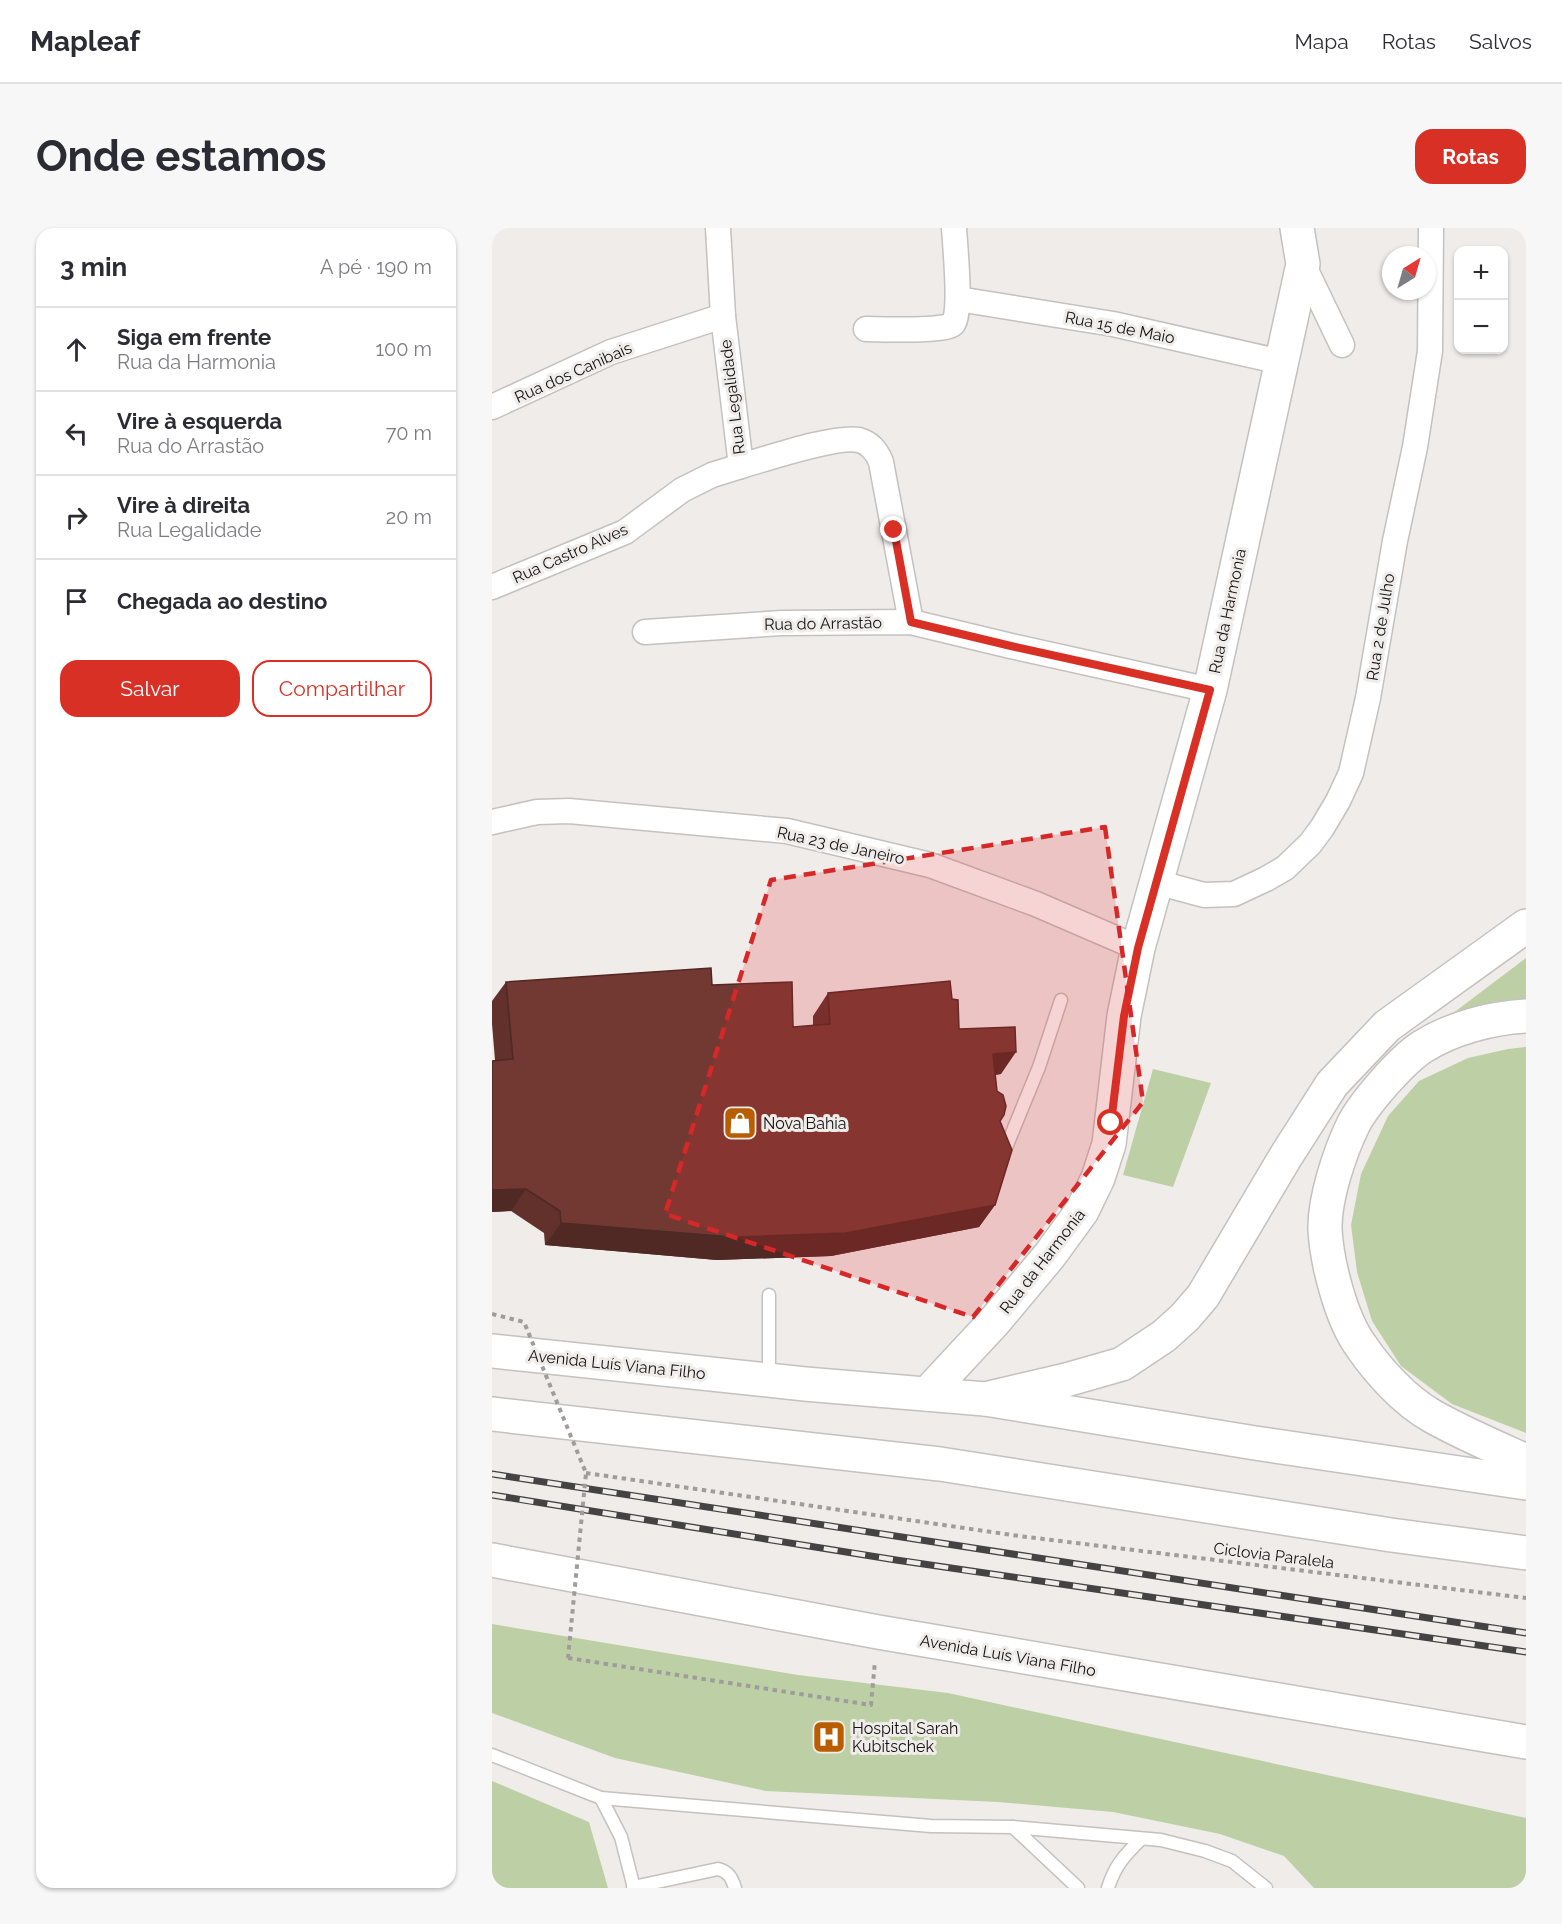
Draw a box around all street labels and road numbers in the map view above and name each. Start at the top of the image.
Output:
street label: Rua 15 de Maio [1063,308,1176,347]
street label: Rua dos Canibais [512,338,635,407]
street label: Rua Legalidade [716,338,749,455]
street label: Rua Castro Alves [510,519,631,587]
street label: Rua da Harmonia [1205,547,1250,675]
street label: Rua 2 de Julho [1363,572,1398,682]
street label: Rua do Arrastão [764,613,882,634]
street label: Rua 23 de Janeiro [775,823,906,868]
street label: Rua da Harmonia [996,1205,1089,1317]
street label: Avenida Luís Viana Filho [527,1346,707,1383]
street label: Ciclovia Paralela [1213,1539,1335,1572]
street label: Avenida Luís Viana Filho [918,1631,1097,1680]

